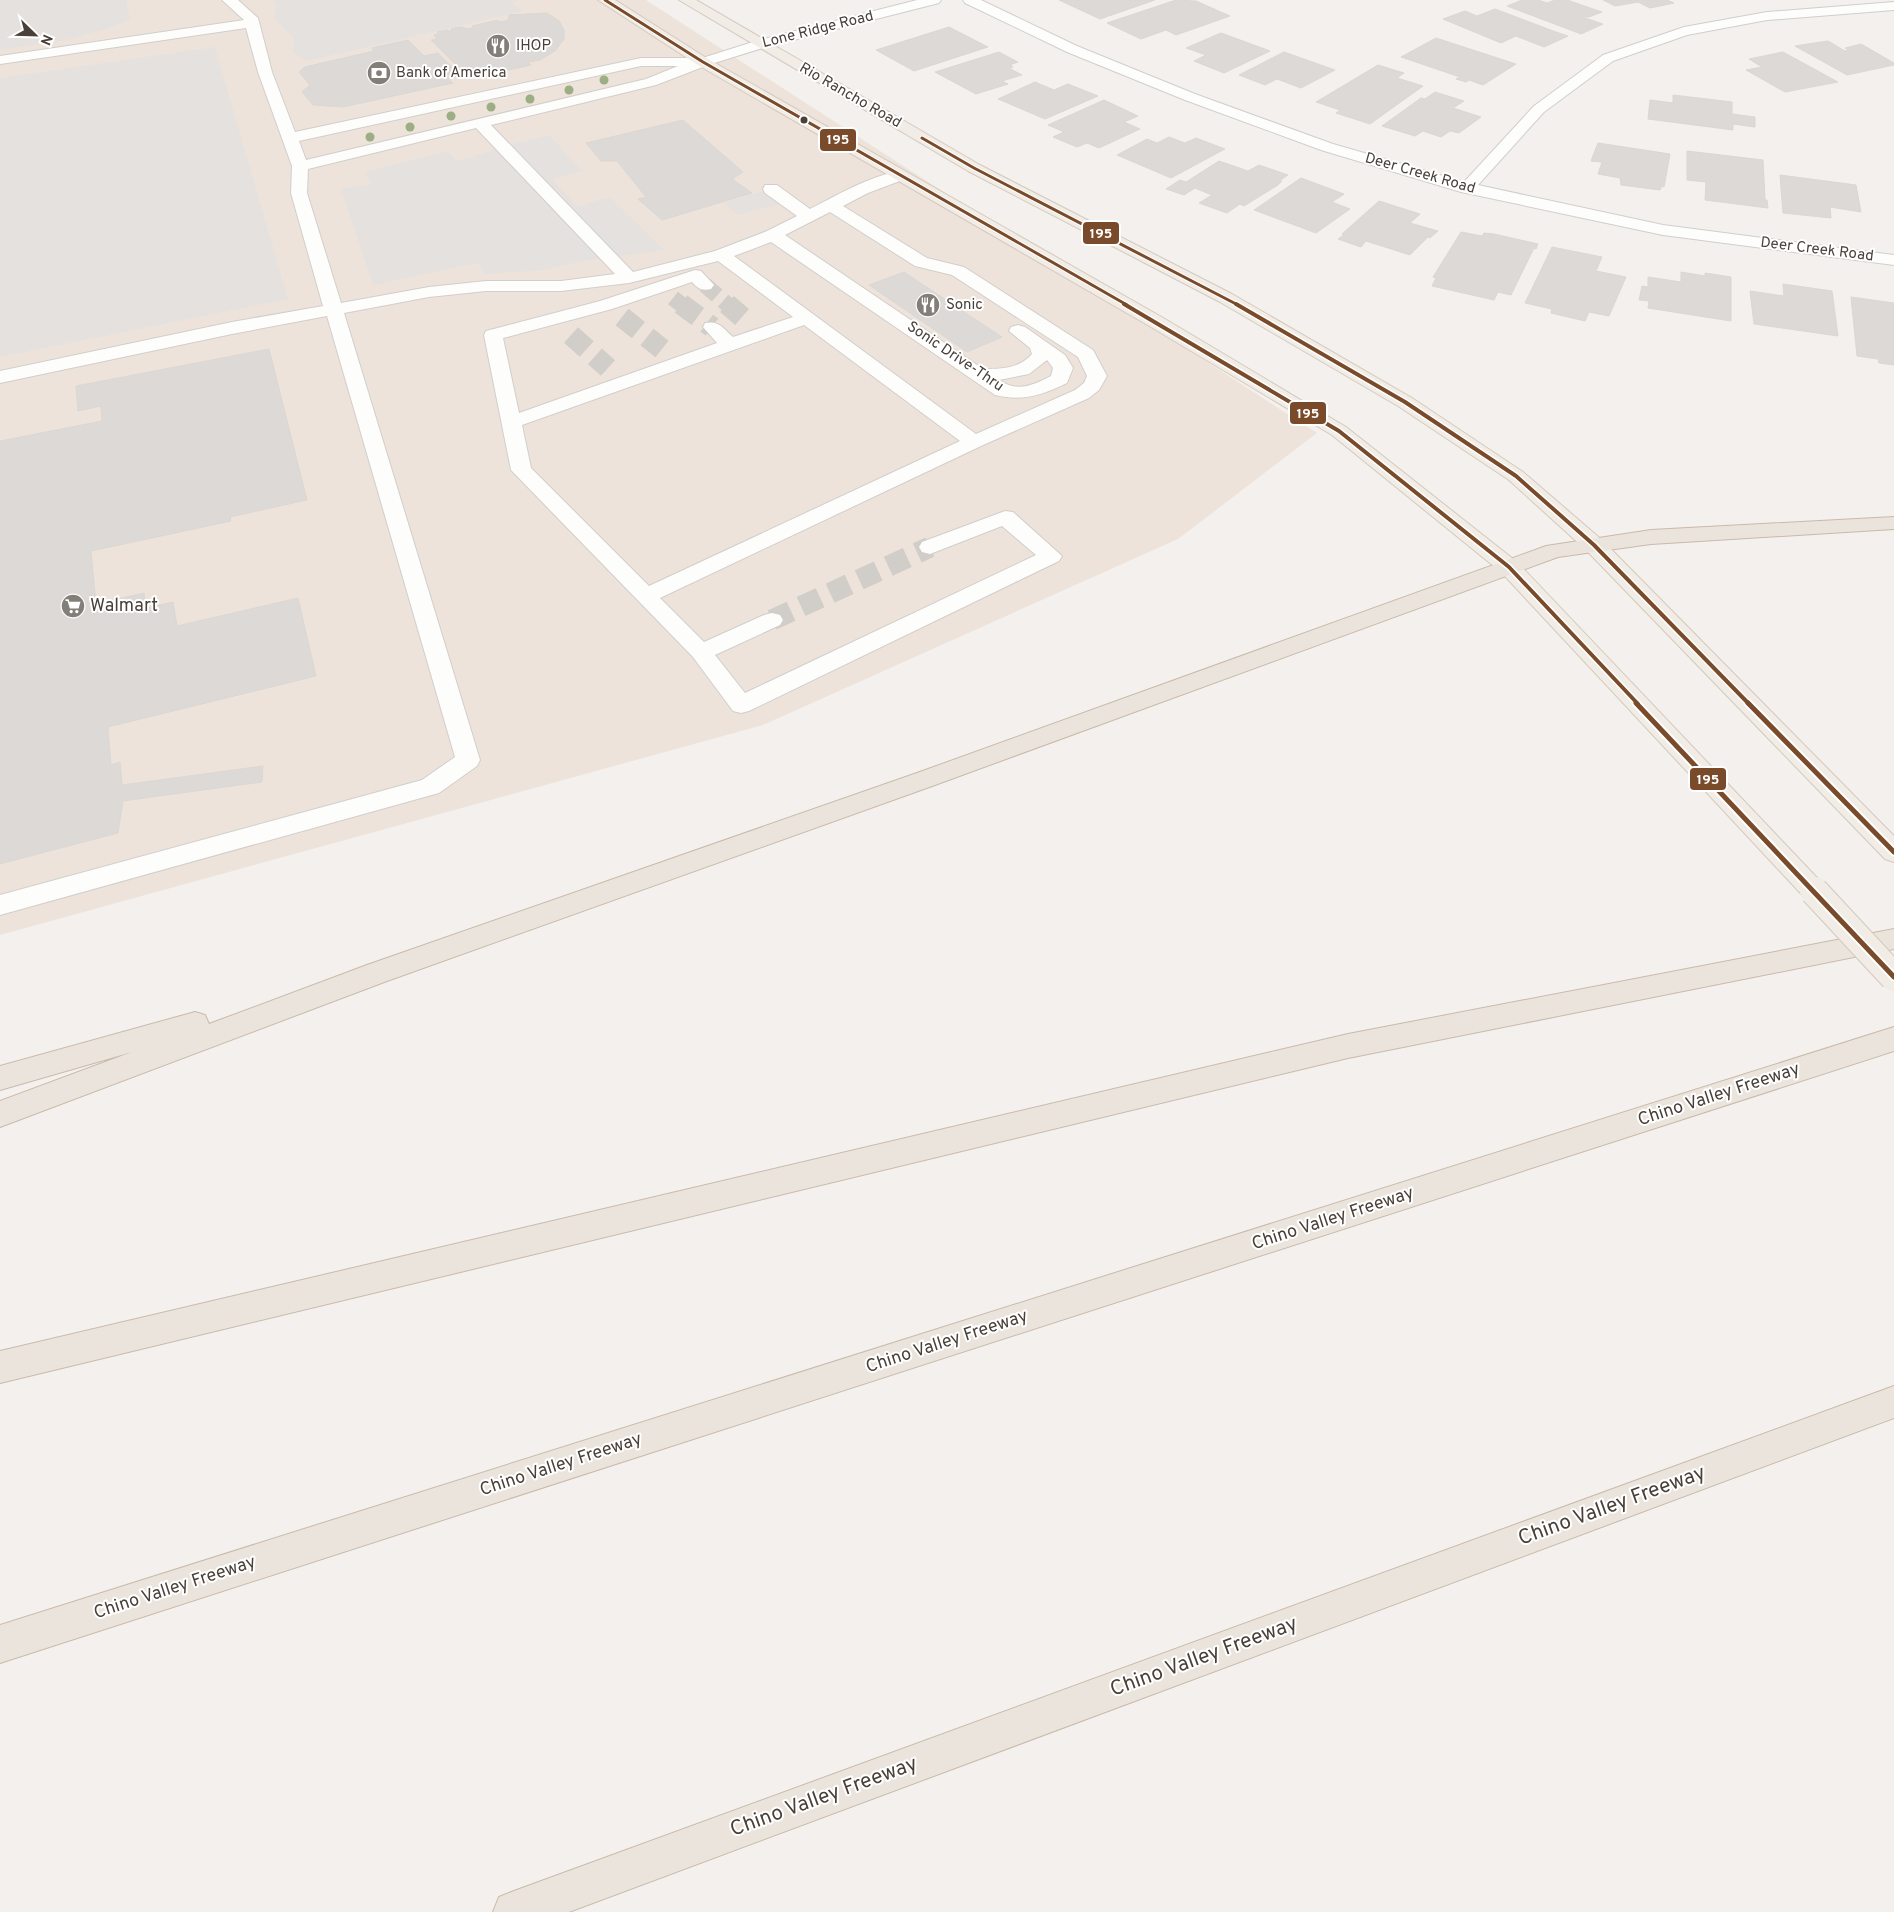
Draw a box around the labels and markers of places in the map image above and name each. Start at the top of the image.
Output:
restaurant icon: IHOP [485,33,511,59]
place label: IHOP [516,37,551,56]
bank icon: Bank of America [366,60,392,86]
place label: Bank of America [396,64,506,83]
unlabelled marker [799,115,809,125]
restaurant icon: Sonic [915,292,941,318]
place label: Sonic [946,296,983,315]
supermarket icon: Walmart [60,593,86,619]
place label: Walmart [90,595,158,618]

